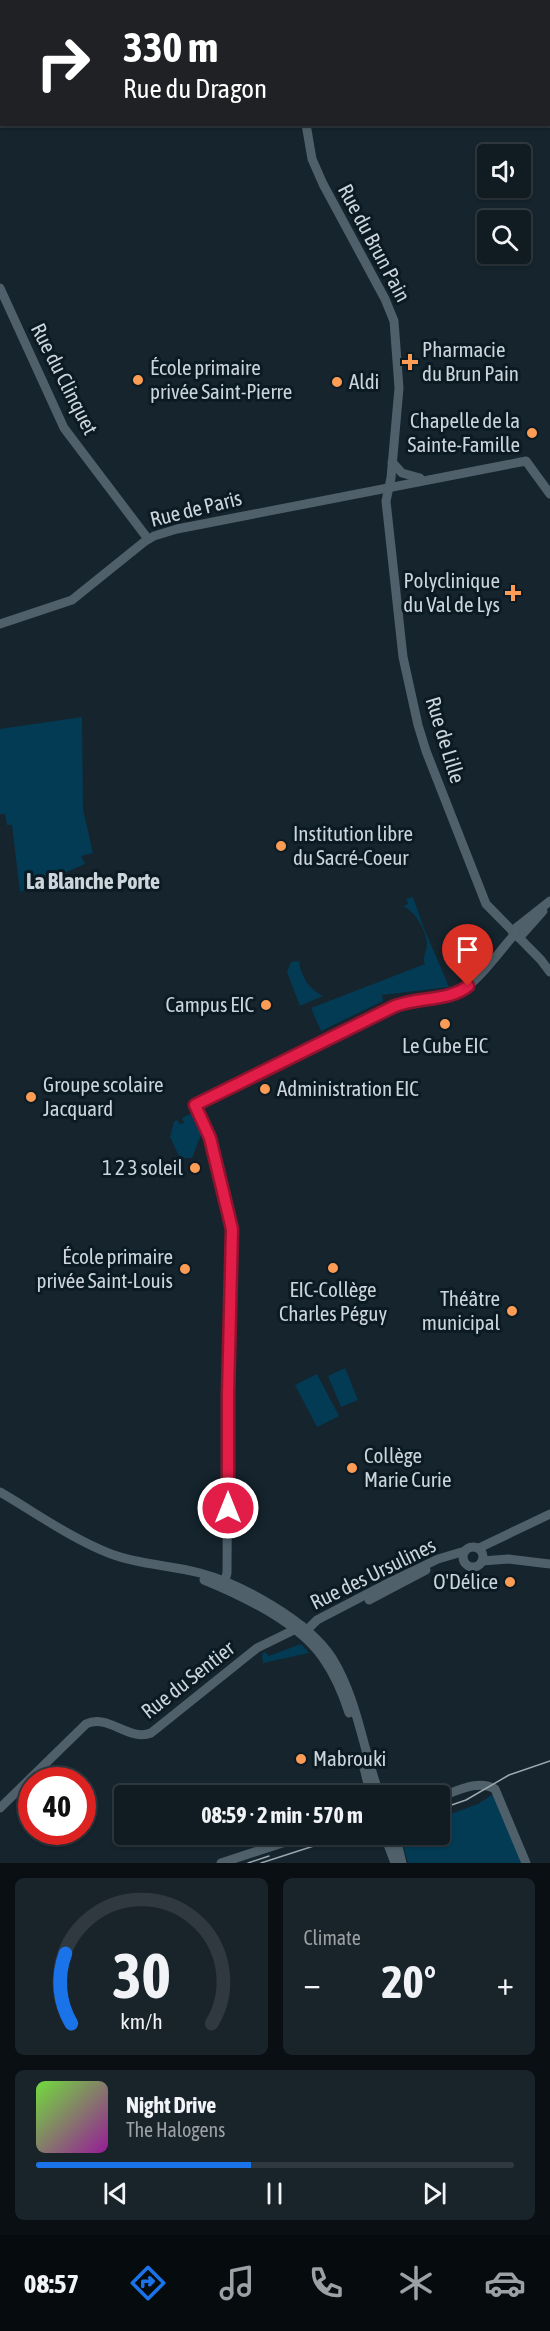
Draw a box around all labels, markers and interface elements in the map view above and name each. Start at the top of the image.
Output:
text: 330 m [123,23,218,71]
icon: right [24,24,102,102]
text: Rue du Dragon [123,73,267,104]
map controls [477,144,531,264]
button: sound [477,144,531,198]
street label: Rue du Brun Pain [334,179,416,306]
button: search [477,210,531,264]
street label: Rue du Clinquet [27,319,103,438]
place label: Pharmacie du Brun Pain [422,337,519,385]
place label: École primaire privée Saint-Pierre [150,355,292,403]
marker: Pharmacie du Brun Pain [403,355,417,369]
place label: Aldi [349,369,379,393]
marker: École primaire privée Saint-Pierre [131,373,145,387]
marker: Aldi [330,375,344,389]
place label: Chapelle de la Sainte-Famille [408,408,520,456]
marker: Chapelle de la Sainte-Famille [525,426,539,440]
street label: Rue de Paris [147,485,244,531]
place label: Polyclinique du Val de Lys [403,568,500,616]
marker: Polyclinique du Val de Lys [504,584,522,602]
street label: Rue de Lille [421,694,470,786]
place label: Institution libre du Sacré-Coeur [293,821,413,869]
marker: Institution libre du Sacré-Coeur [274,839,288,853]
district label: La Blanche Porte [26,868,160,894]
pin [442,924,493,986]
icon: arrive [451,933,484,966]
place label: Campus EIC [166,992,255,1016]
marker: Campus EIC [259,998,273,1012]
marker: Le Cube EIC [438,1017,452,1031]
place label: Le Cube EIC [402,1033,489,1057]
place label: Groupe scolaire Jacquard [43,1072,164,1120]
place label: Administration EIC [277,1076,419,1100]
marker: Administration EIC [258,1082,272,1096]
marker: Groupe scolaire Jacquard [24,1090,38,1104]
place label: 1 2 3 soleil [102,1155,183,1179]
marker: 1 2 3 soleil [188,1161,202,1175]
place label: École primaire privée Saint-Louis [36,1244,173,1292]
marker: EIC-Collège Charles Péguy [326,1261,340,1275]
marker: École primaire privée Saint-Louis [178,1262,192,1276]
place label: EIC-Collège Charles Péguy [279,1277,387,1325]
place label: Théâtre municipal [422,1286,500,1334]
marker: Théâtre municipal [505,1304,519,1318]
place label: Collège Marie Curie [364,1443,451,1491]
marker: Collège Marie Curie [345,1461,359,1475]
position arrow [196,1476,260,1540]
street label: Rue des Ursulines [306,1532,439,1614]
place label: O'Délice [433,1569,498,1593]
marker: O'Délice [503,1575,517,1589]
street label: Rue du Sentier [136,1635,239,1723]
place label: Mabrouki [313,1746,386,1770]
marker: Mabrouki [294,1752,308,1766]
speed limit sign: 40 [18,1767,96,1845]
text: 08:59 · 2 min · 570 m [201,1802,363,1828]
text: Climate [304,1926,361,1949]
text: 30 [112,1940,171,2011]
text: 20° [381,1956,436,2008]
text: − [304,1964,321,2002]
text: + [497,1964,514,2002]
text: km/h [120,2009,163,2034]
text: Night Drive [126,2092,216,2118]
text: The Halogens [126,2118,225,2141]
icon: previous [99,2177,132,2210]
icon: pause [258,2177,291,2210]
icon: next [418,2177,451,2210]
icon: directions [127,2262,169,2304]
icon: music [216,2262,258,2304]
icon: phone [305,2262,347,2304]
icon: climate [395,2262,437,2304]
icon: car [484,2262,526,2304]
text: 08:57 [24,2268,79,2299]

